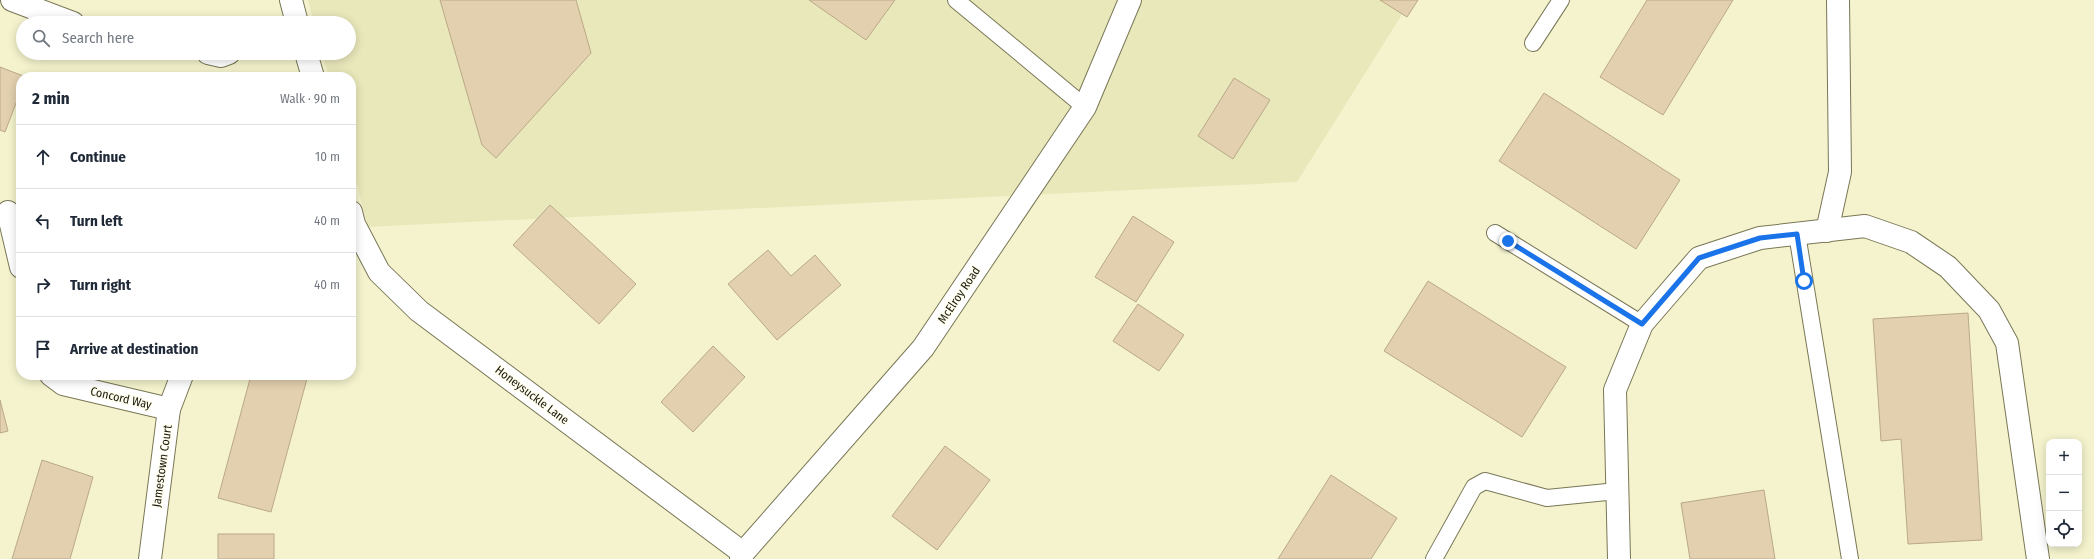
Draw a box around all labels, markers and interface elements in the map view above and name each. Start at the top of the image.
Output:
search box [16,16,356,60]
icon: search [30,27,52,49]
text: Search here [62,29,134,47]
text: 2 min [32,88,70,109]
text: Walk · 90 m [280,91,340,106]
icon: ahead [32,146,54,168]
text: Continue [70,148,126,166]
text: 10 m [315,149,340,164]
icon: left [32,210,54,232]
text: Turn left [70,212,123,230]
text: 40 m [314,213,340,228]
route end [1499,232,1517,250]
street label: McElroy Road [935,264,983,326]
route start [1795,272,1813,290]
icon: right [32,274,54,296]
text: Turn right [70,276,131,294]
text: 40 m [314,277,340,292]
icon: arrive [32,338,54,360]
text: Arrive at destination [70,340,198,358]
street label: Honeysuckle Lane [492,363,572,427]
street label: Concord Way [89,384,154,412]
street label: Jamestown Court [149,424,175,508]
map controls [2046,439,2082,547]
button: + [2046,439,2082,475]
button: − [2046,475,2082,511]
button: locate [2046,511,2082,547]

